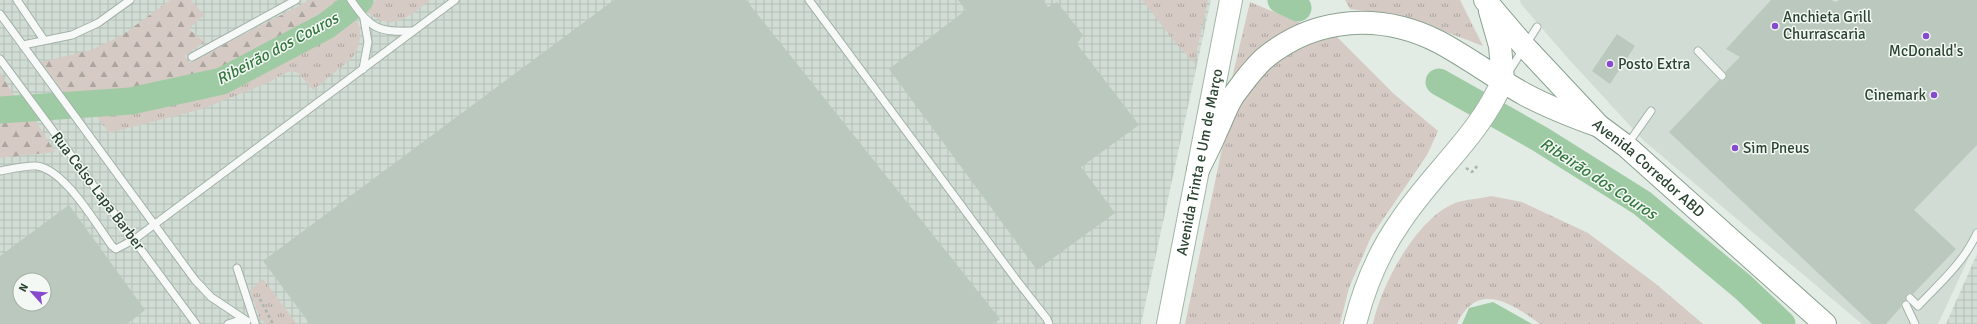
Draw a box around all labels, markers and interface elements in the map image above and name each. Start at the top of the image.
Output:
water label: Ribeirão dos Couros [213,7,344,89]
place label: Anchieta Grill Churrascaria [1783,8,1871,43]
marker: Anchieta Grill Churrascaria [1770,21,1780,31]
marker: McDonald's [1921,31,1931,41]
place label: McDonald's [1889,42,1964,60]
place label: Posto Extra [1618,55,1690,73]
marker: Posto Extra [1605,59,1615,69]
street label: Avenida Trinta e Um de Março [1173,67,1226,257]
place label: Cinemark [1865,86,1926,104]
marker: Cinemark [1929,90,1939,100]
street label: Avenida Corredor ABD [1588,116,1708,221]
street label: Rua Celso Lapa Barber [48,128,149,254]
water label: Ribeirão dos Couros [1536,134,1662,225]
place label: Sim Pneus [1743,139,1810,157]
marker: Sim Pneus [1730,143,1740,153]
north arrow [12,272,52,312]
text: N [16,281,31,294]

